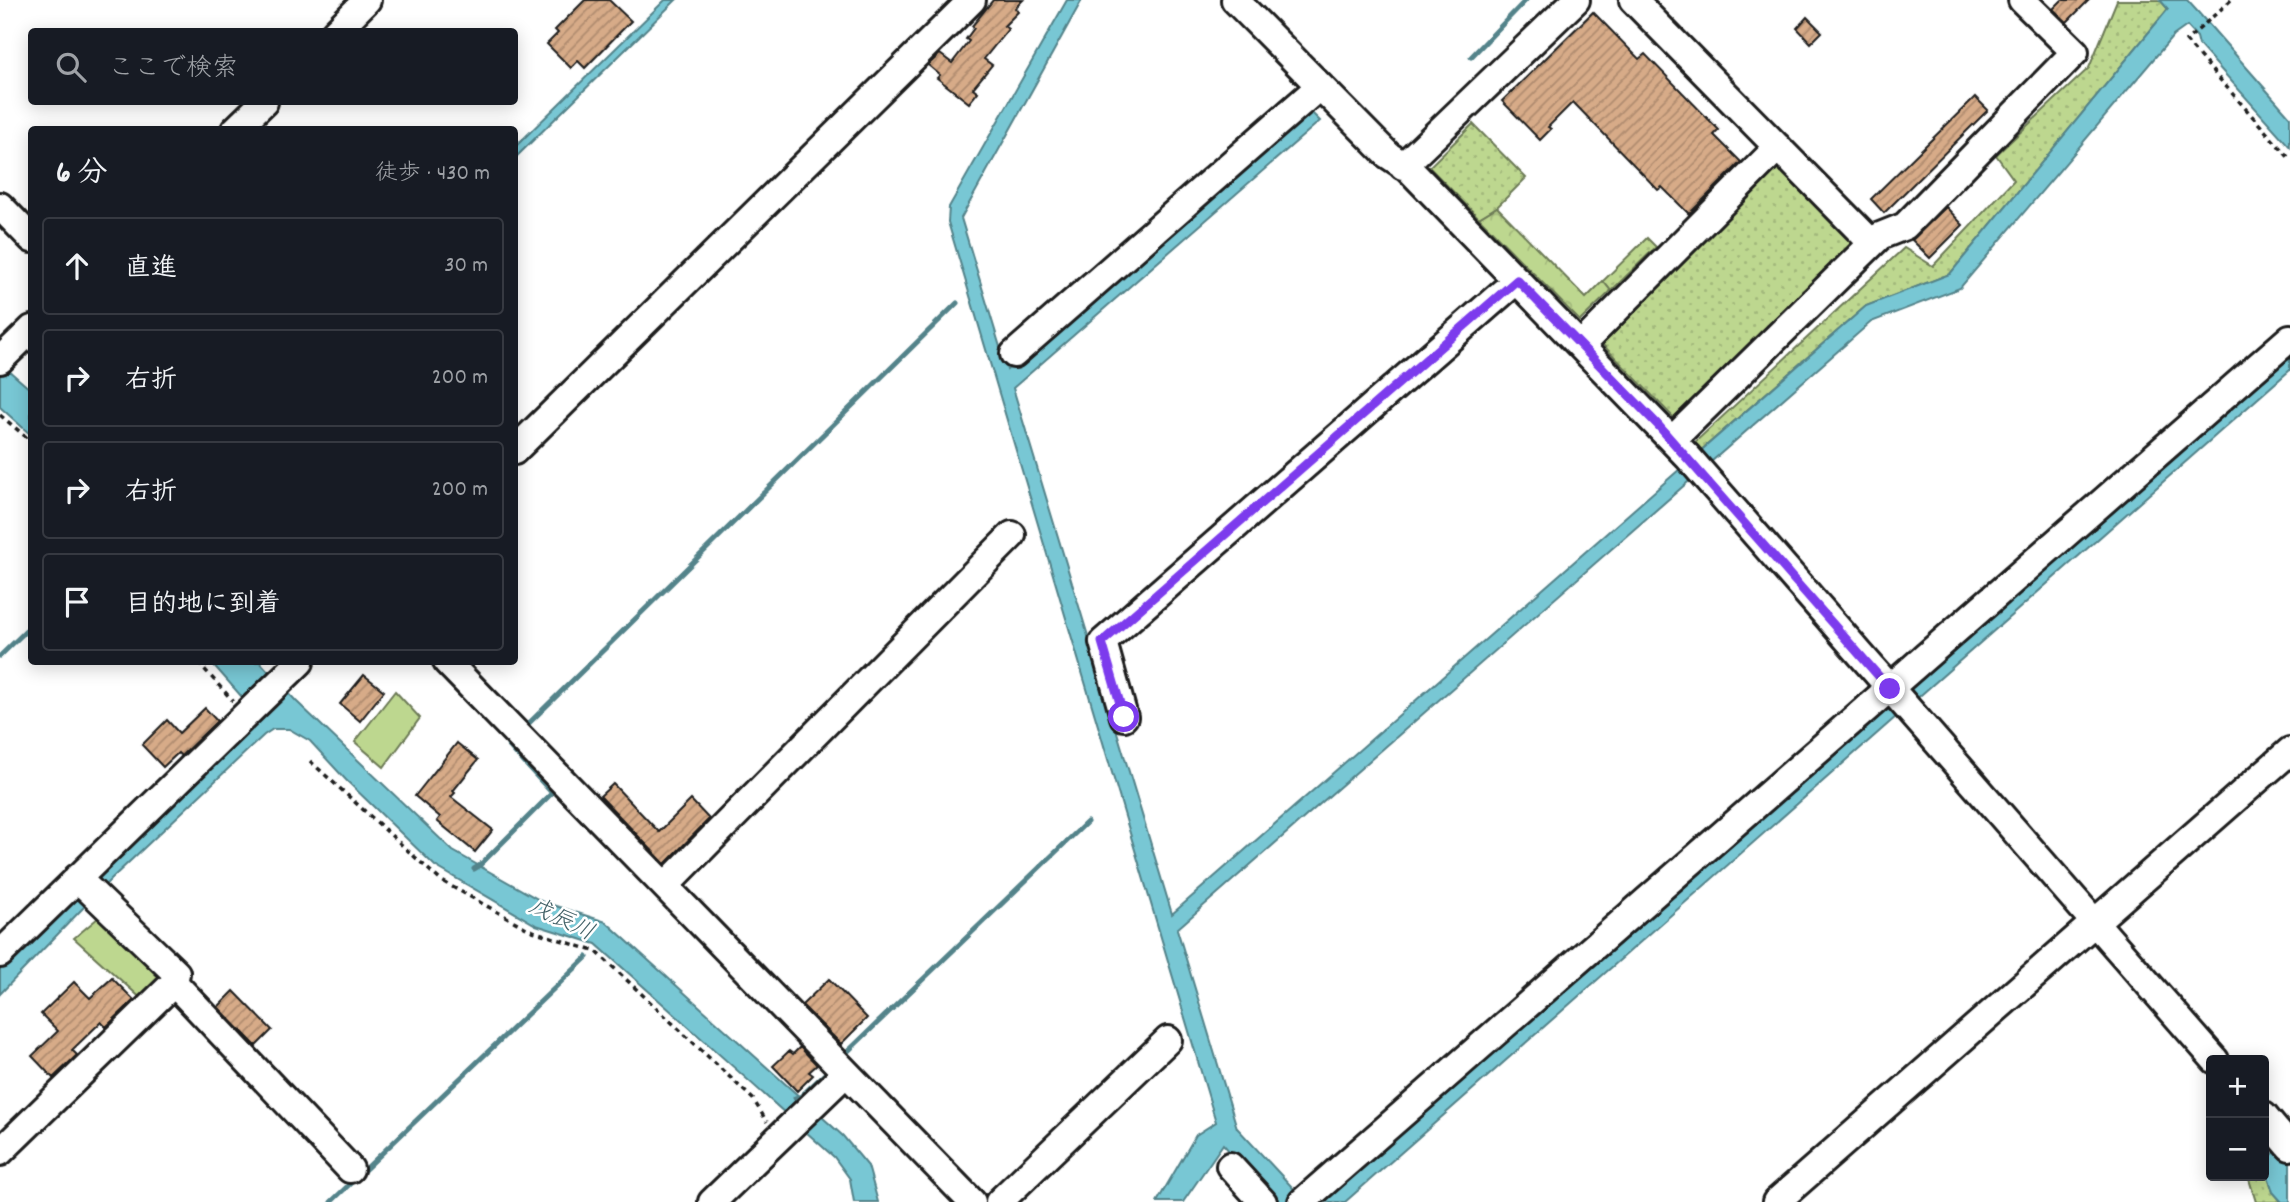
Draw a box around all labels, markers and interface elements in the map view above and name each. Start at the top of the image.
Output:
search box [28,28,518,105]
icon: search [52,48,90,86]
text: ここで検索 [108,51,238,88]
text: 6 分 [56,154,108,197]
text: 徒歩 · 430 m [375,158,490,191]
icon: ahead [58,247,96,285]
text: 30 m [444,250,488,283]
text: 直進 [125,251,177,288]
icon: right [58,359,96,397]
text: 200 m [432,362,488,395]
text: 右折 [125,363,177,400]
icon: right [58,471,96,509]
text: 200 m [432,474,488,507]
text: 右折 [125,475,177,512]
icon: arrive [58,583,96,621]
text: 目的地に到着 [125,587,281,624]
route end [1874,673,1905,704]
route start [1108,701,1139,732]
water label: 戊辰川 [523,891,599,951]
map controls [2206,1055,2269,1181]
button: + [2206,1055,2269,1118]
button: − [2206,1118,2269,1181]

